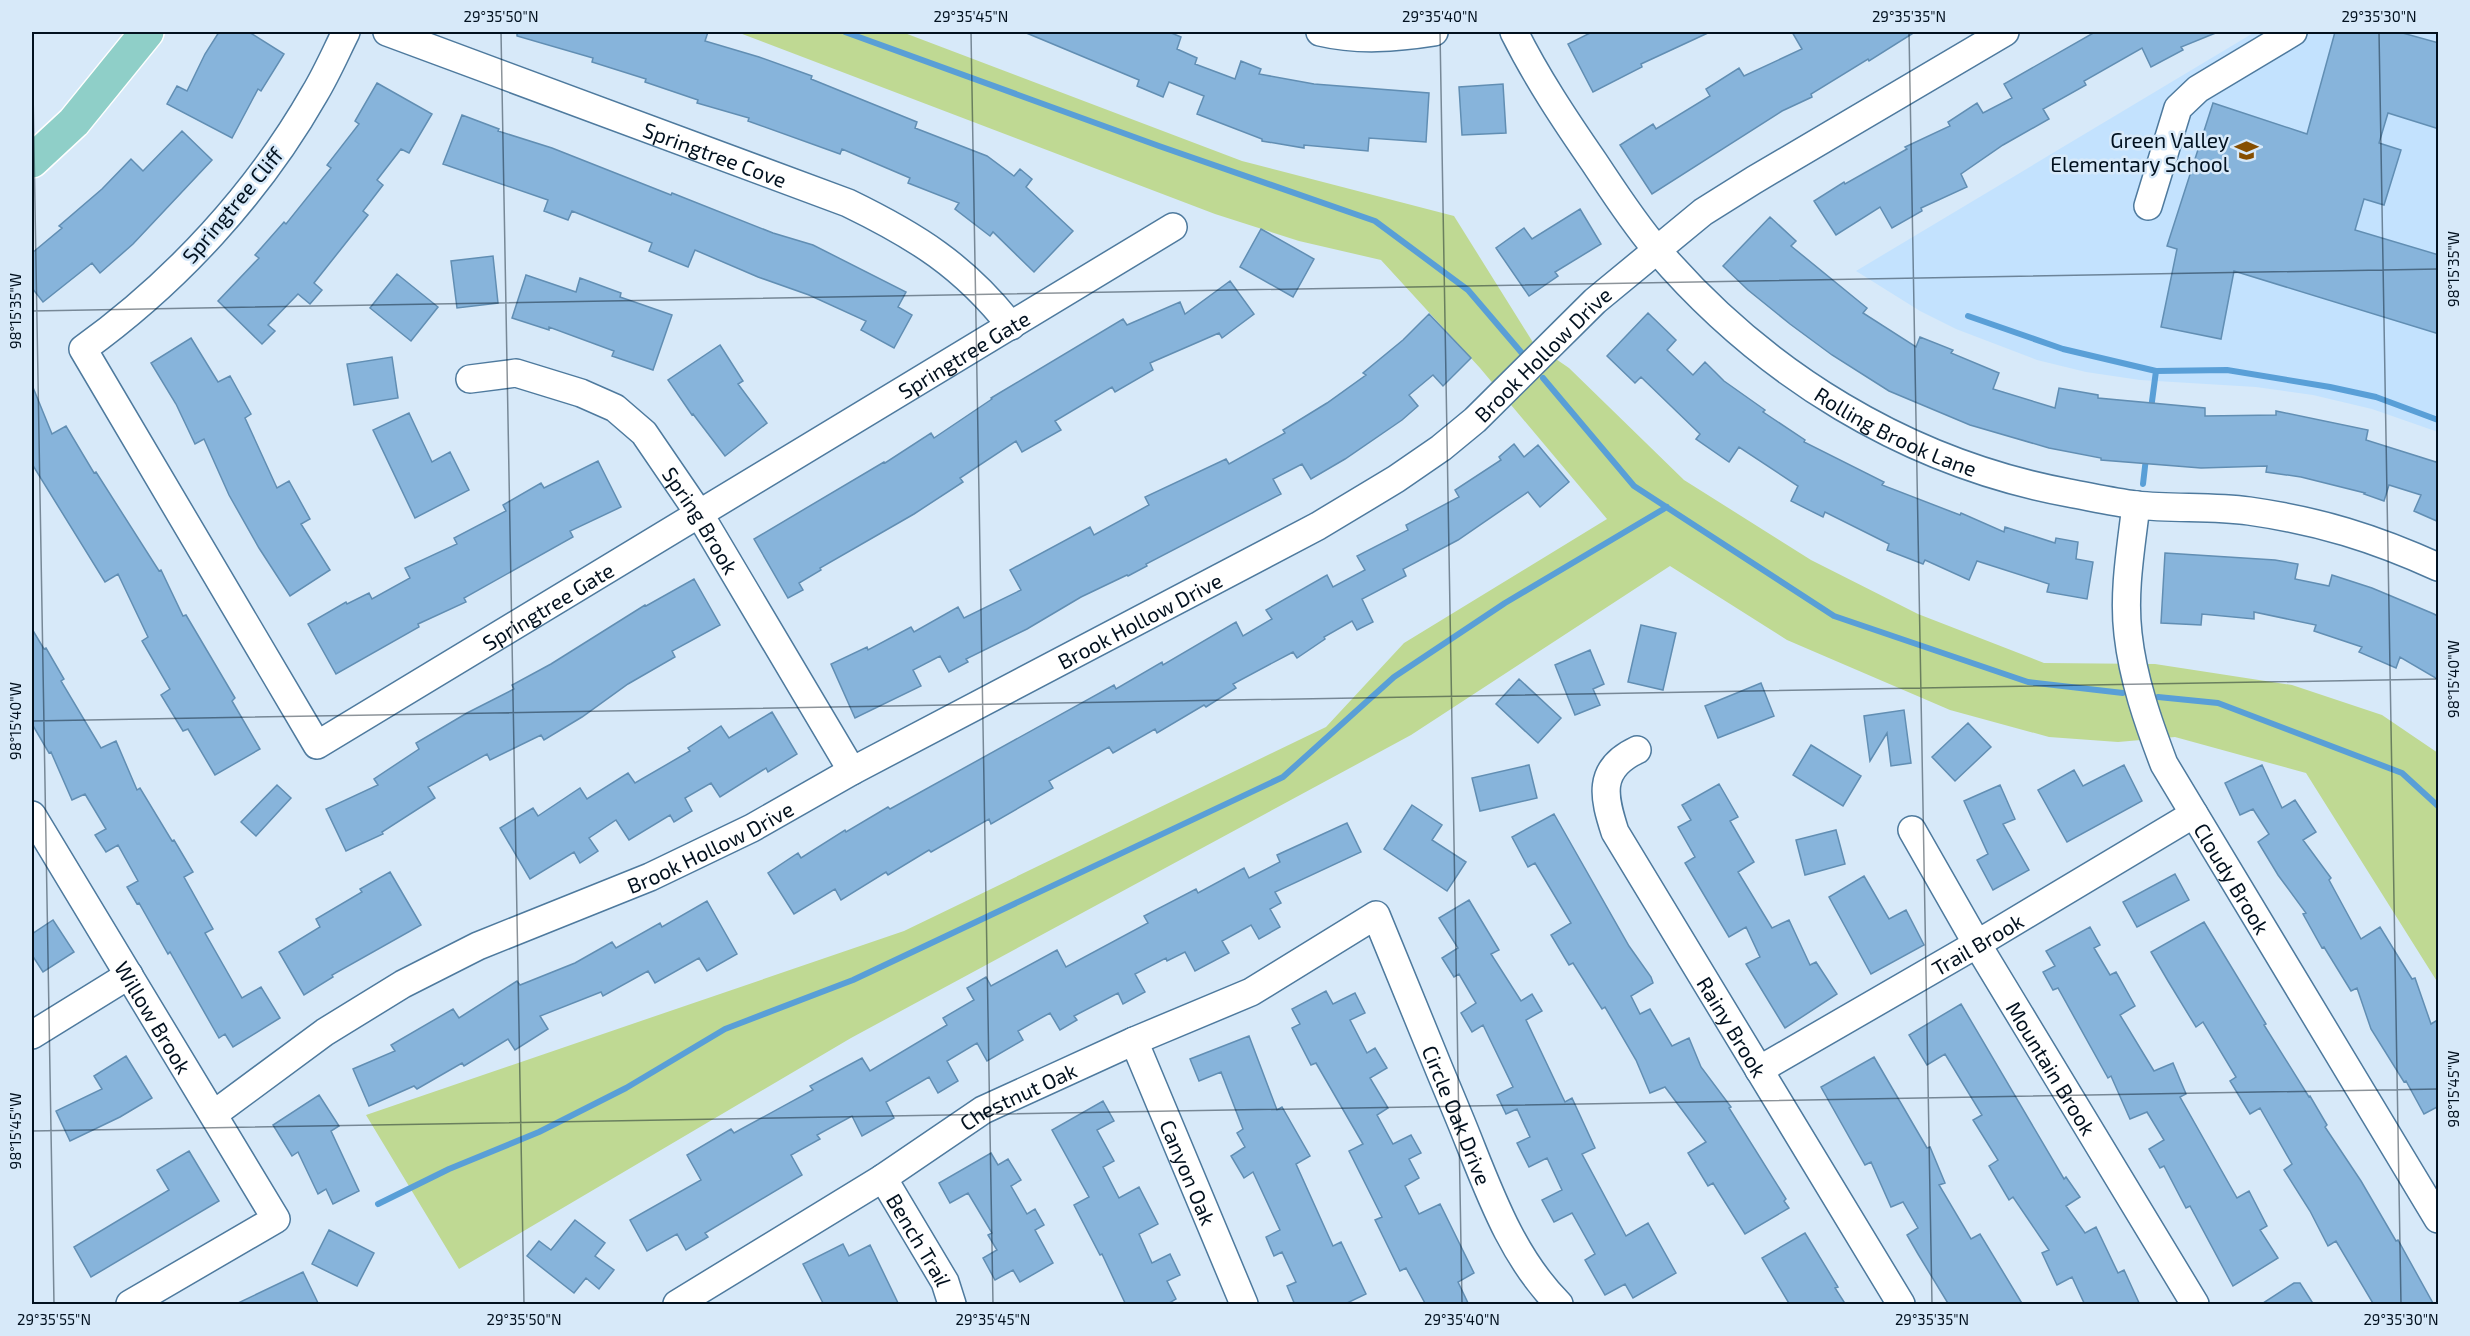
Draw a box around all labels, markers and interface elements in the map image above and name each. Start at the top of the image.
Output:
text: 29°35'50"N [464,7,538,25]
text: 29°35'45"N [934,7,1008,25]
text: 29°35'40"N [1402,7,1478,25]
text: 29°35'35"N [1872,7,1946,25]
text: 29°35'30"N [2341,7,2417,25]
street label: Springtree Cove [640,116,790,192]
place label: Green Valley Elementary School [2050,127,2230,176]
school or university icon: Green Valley Elementary School [2234,138,2260,164]
street label: Springtree Cliff [176,141,288,268]
text: 98°15'35"W [2444,231,2462,307]
text: 98°15'35"W [6,273,24,349]
street label: Brook Hollow Drive [1469,281,1616,426]
street label: Springtree Gate [893,305,1034,403]
street label: Rolling Brook Lane [1810,381,1980,481]
street label: Spring Brook [658,462,745,578]
street label: Springtree Gate [477,556,618,655]
street label: Brook Hollow Drive [1053,566,1226,673]
text: 98°15'40"W [2444,640,2462,718]
text: 98°15'40"W [6,682,24,760]
street label: Brook Hollow Drive [623,795,797,898]
street label: Cloudy Brook [2190,818,2276,938]
street label: Trail Brook [1927,907,2027,980]
street label: Willow Brook [111,956,198,1078]
street label: Rainy Brook [1693,972,1773,1082]
street label: Mountain Brook [2002,996,2102,1140]
street label: Circle Oak Drive [1418,1041,1497,1188]
text: 98°15'45"W [2444,1051,2462,1127]
street label: Chestnut Oak [954,1056,1081,1135]
text: 98°15'45"W [6,1093,24,1169]
street label: Canyon Oak [1156,1116,1222,1229]
street label: Bench Trail [882,1188,958,1290]
text: 29°35'55"N [17,1310,91,1328]
text: 29°35'50"N [487,1310,561,1328]
text: 29°35'45"N [956,1310,1030,1328]
text: 29°35'40"N [1424,1310,1500,1328]
text: 29°35'35"N [1895,1310,1969,1328]
text: 29°35'30"N [2363,1310,2439,1328]

